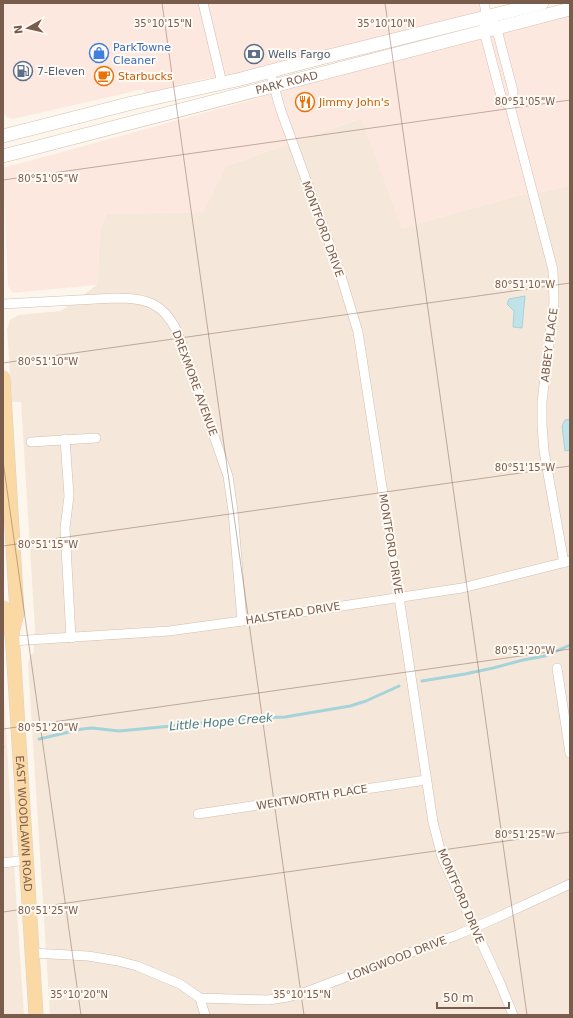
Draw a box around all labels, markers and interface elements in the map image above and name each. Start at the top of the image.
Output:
north arrow [8,8,48,48]
text: 35°10'15"N [134,18,192,29]
text: 35°10'10"N [357,18,415,29]
text: N [12,24,26,35]
place label: ParkTowne Cleaner [113,41,171,67]
shop icon: ParkTowne Cleaner [88,42,110,64]
bank icon: Wells Fargo [243,43,265,65]
place label: Wells Fargo [268,48,331,61]
fuel station icon: 7-Eleven [12,60,34,82]
place label: 7-Eleven [37,65,85,78]
cafe icon: Starbucks [93,65,115,87]
street label: PARK ROAD [254,69,319,97]
place label: Starbucks [118,70,173,83]
restaurant icon: Jimmy John's [294,91,316,113]
place label: Jimmy John's [318,96,390,109]
text: 80°51'05"W [495,96,555,107]
text: 80°51'05"W [18,173,78,184]
street label: MONTFORD DRIVE [299,179,346,279]
text: 80°51'10"W [495,279,555,290]
street label: ABBEY PLACE [538,307,561,383]
street label: DREXMORE AVENUE [169,329,220,438]
text: 80°51'10"W [18,356,78,367]
text: 80°51'15"W [495,462,555,473]
street label: MONTFORD DRIVE [376,493,405,595]
text: 80°51'15"W [18,539,78,550]
street label: HALSTEAD DRIVE [245,600,342,627]
text: 80°51'20"W [495,645,555,656]
water label: Little Hope Creek [169,710,275,734]
text: 80°51'20"W [18,722,78,733]
street label: EAST WOODLAWN ROAD [13,755,34,892]
street label: WENTWORTH PLACE [255,782,369,813]
text: 80°51'25"W [495,829,555,840]
street label: MONTFORD DRIVE [435,847,486,946]
text: 80°51'25"W [18,905,78,916]
street label: LONGWOOD DRIVE [346,934,449,983]
scale bar [437,984,509,1010]
text: 35°10'20"N [50,989,108,1000]
text: 35°10'15"N [273,989,331,1000]
text: 50 m [443,991,474,1005]

